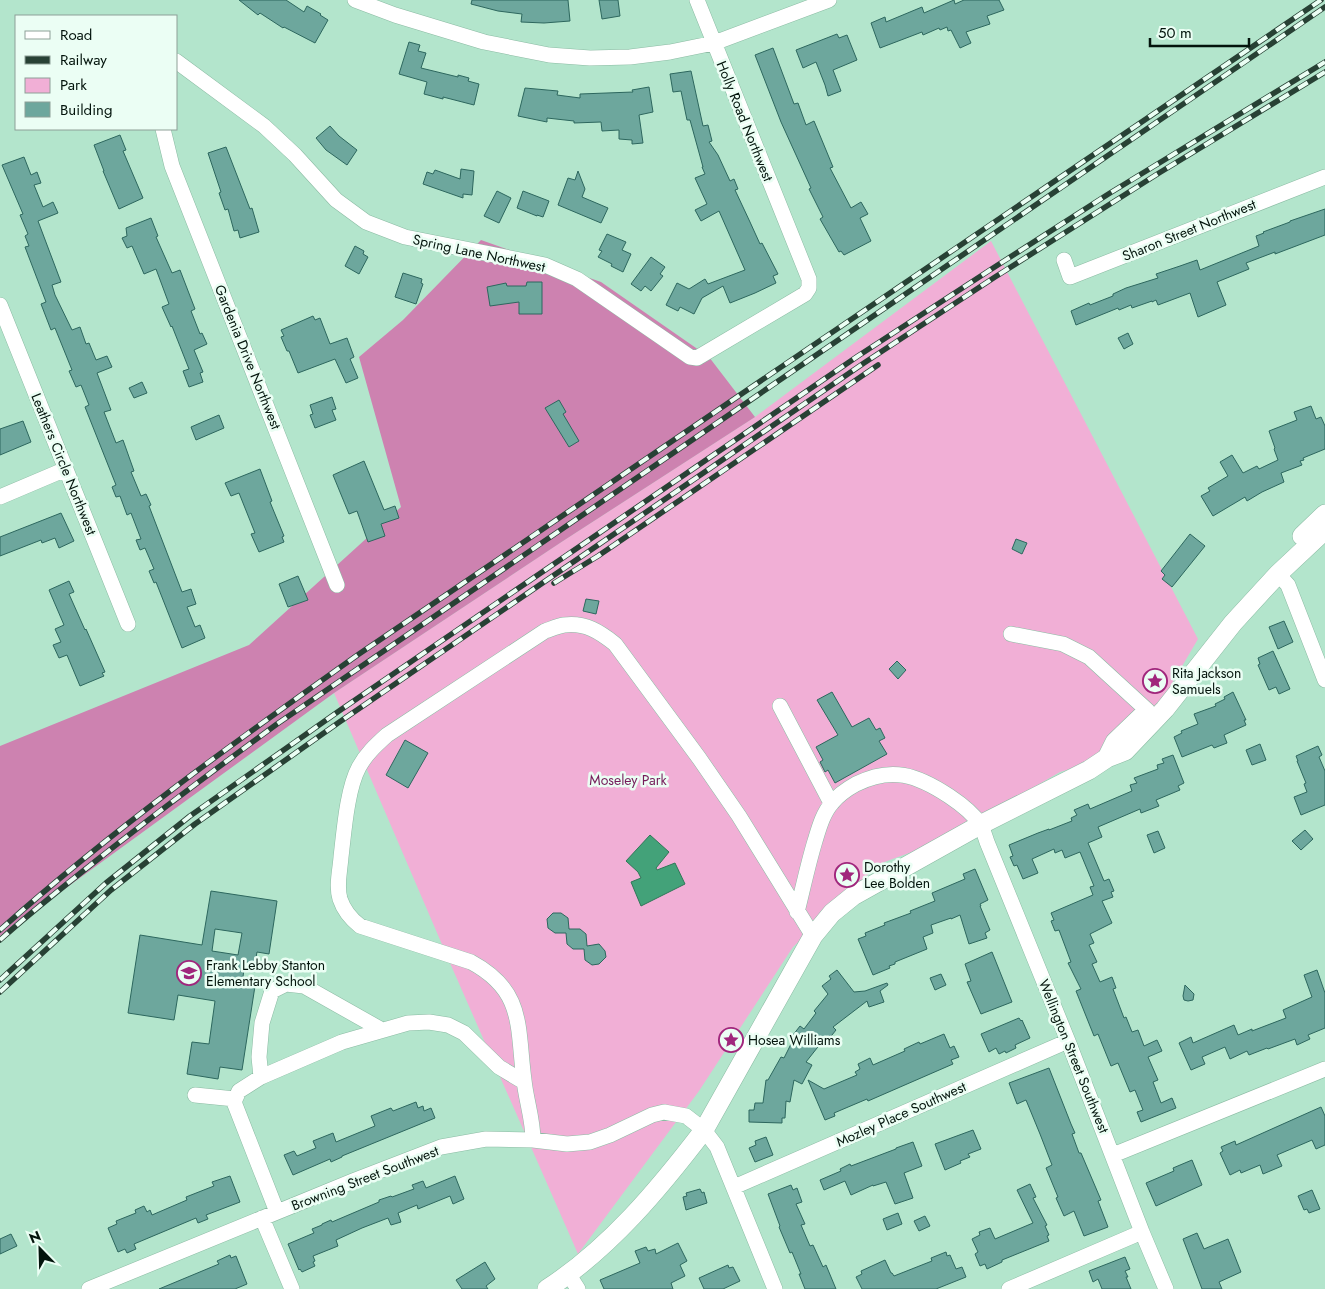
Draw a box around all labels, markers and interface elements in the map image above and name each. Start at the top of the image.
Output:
legend [15,15,178,130]
scale bar [1150,15,1249,47]
text: 50 m [1158,22,1192,44]
text: Road [60,24,92,46]
text: Railway [60,49,107,71]
street label: Holly Road Northwest [712,58,779,185]
text: Park [60,74,87,96]
text: Building [60,99,112,121]
street label: Sharon Street Northwest [1119,194,1259,266]
street label: Spring Lane Northwest [411,229,548,277]
street label: Gardenia Drive Northwest [210,282,286,433]
street label: Leathers Circle Northwest [26,390,102,539]
place label: Rita Jackson Samuels [1172,663,1241,699]
place icon: Rita Jackson Samuels [1142,668,1168,694]
park label: Moseley Park [589,770,668,790]
place label: Dorothy Lee Bolden [864,857,930,893]
place icon: Dorothy Lee Bolden [834,862,860,888]
place label: Frank Lebby Stanton Elementary School [206,955,325,991]
school or university icon: Frank Lebby Stanton Elementary School [176,960,202,986]
street label: Wellington Street Southwest [1034,976,1114,1137]
place icon: Hosea Williams [718,1027,744,1053]
place label: Hosea Williams [748,1030,841,1050]
street label: Mozley Place Southwest [833,1076,970,1152]
street label: Browning Street Southwest [288,1140,442,1215]
north arrow [15,1224,65,1274]
text: N [26,1226,44,1248]

